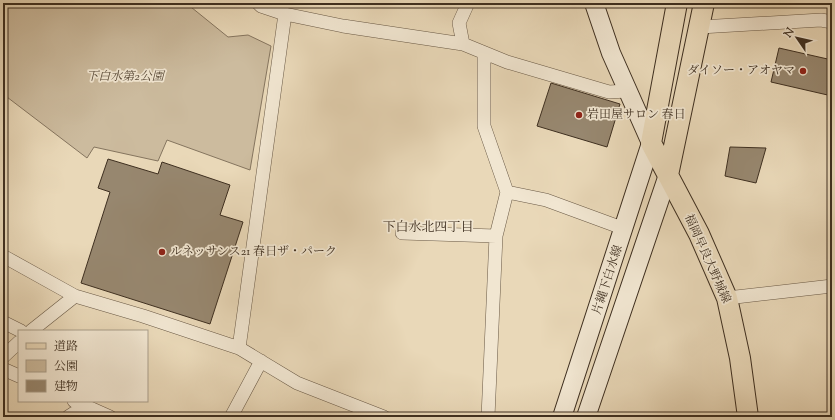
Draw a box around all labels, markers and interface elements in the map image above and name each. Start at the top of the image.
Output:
north arrow [777,18,817,58]
text: N [780,25,799,42]
place label: ダイソー・アオヤマ [687,62,795,80]
marker: ダイソー・アオヤマ [798,66,808,76]
park label: 下白水第2公園 [86,68,166,86]
place label: 岩田屋サロン 春日 [587,106,686,124]
marker: 岩田屋サロン 春日 [574,110,584,120]
street label: 福岡早良大野城線 [679,211,735,307]
district label: 下白水北四丁目 [382,219,474,237]
place label: ルネッサンス21 春日ザ・パーク [170,243,337,261]
street label: 片縄下白水線 [588,243,628,317]
marker: ルネッサンス21 春日ザ・パーク [157,247,167,257]
legend [18,330,148,402]
text: 道路 [54,338,78,356]
text: 公園 [54,358,78,376]
text: 建物 [54,378,78,396]

